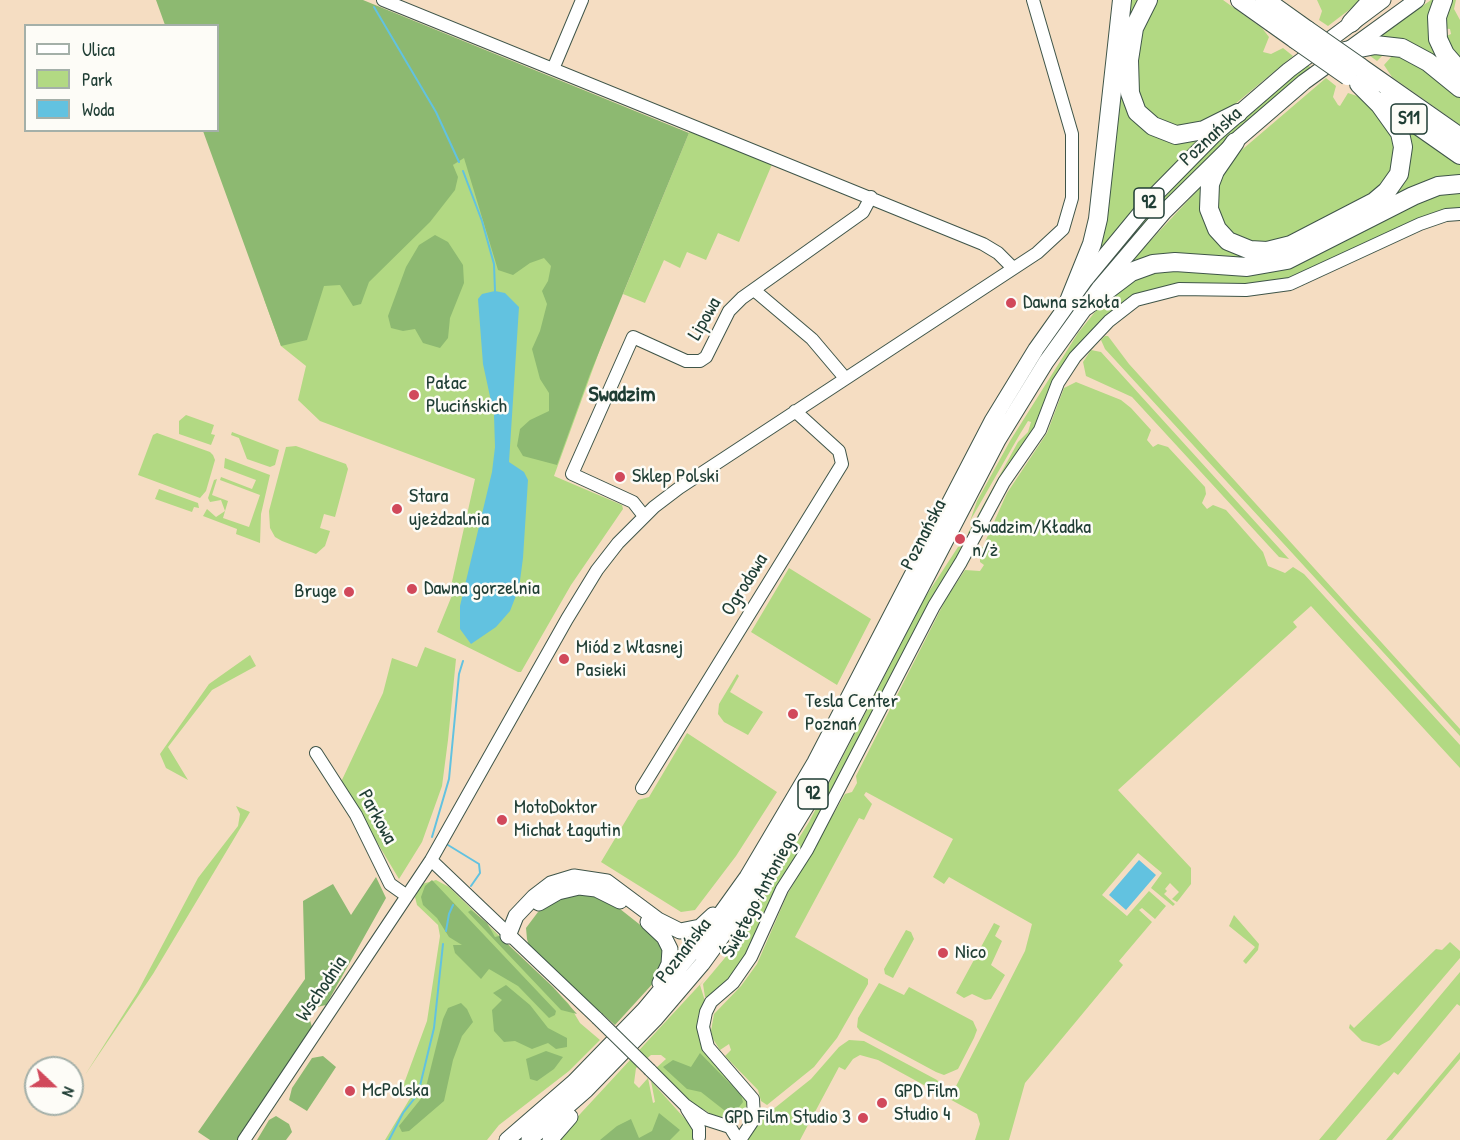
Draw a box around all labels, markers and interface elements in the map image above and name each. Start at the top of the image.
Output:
legend [24,24,219,132]
text: Ulica [82,37,115,62]
text: Park [82,67,112,92]
text: Woda [82,97,114,122]
street label: Poznańska [1175,102,1247,172]
road number: S11 [1391,104,1427,134]
road number: 92 [1134,188,1164,218]
place label: Dawna szkoła [1023,291,1119,315]
street label: Lipowa [683,293,727,345]
marker: Dawna szkoła [1004,296,1018,310]
place label: Pałac Plucińskich [426,372,507,419]
district label: Swadzim [589,382,655,408]
marker: Pałac Plucińskich [407,388,421,402]
place label: Sklep Polski [632,465,719,489]
marker: Sklep Polski [613,470,627,484]
place label: Stara ujeżdzalnia [409,485,489,532]
street label: Poznańska [896,496,952,574]
marker: Stara ujeżdzalnia [390,502,404,516]
place label: Swadzim/Kładka n/ż [972,516,1091,563]
marker: Swadzim/Kładka n/ż [953,532,967,546]
street label: Ogrodowa [717,549,773,621]
place label: Dawna gorzelnia [424,577,540,601]
place label: Bruge [294,580,337,604]
marker: Dawna gorzelnia [405,582,419,596]
marker: Bruge [342,585,356,599]
place label: Miód z Własnej Pasieki [576,636,683,683]
marker: Miód z Własnej Pasieki [557,652,571,666]
place label: Tesla Center Poznań [805,690,898,737]
marker: Tesla Center Poznań [786,707,800,721]
road number: 92 [798,779,828,809]
street label: Parkowa [352,786,402,848]
place label: MotoDoktor Michał Łagutin [514,796,621,843]
marker: MotoDoktor Michał Łagutin [495,813,509,827]
street label: Świętego Antoniego [717,828,803,962]
street label: Poznańska [651,914,717,988]
place label: Nico [955,941,986,965]
marker: Nico [936,946,950,960]
street label: Wschodnia [292,952,352,1026]
north arrow [24,1056,84,1116]
place label: McPolska [362,1079,428,1103]
place label: GPD Film Studio 4 [894,1080,958,1127]
text: N [57,1084,81,1100]
marker: McPolska [343,1084,357,1098]
marker: GPD Film Studio 4 [875,1096,889,1110]
place label: GPD Film Studio 3 [724,1106,851,1130]
marker: GPD Film Studio 3 [856,1111,870,1125]

